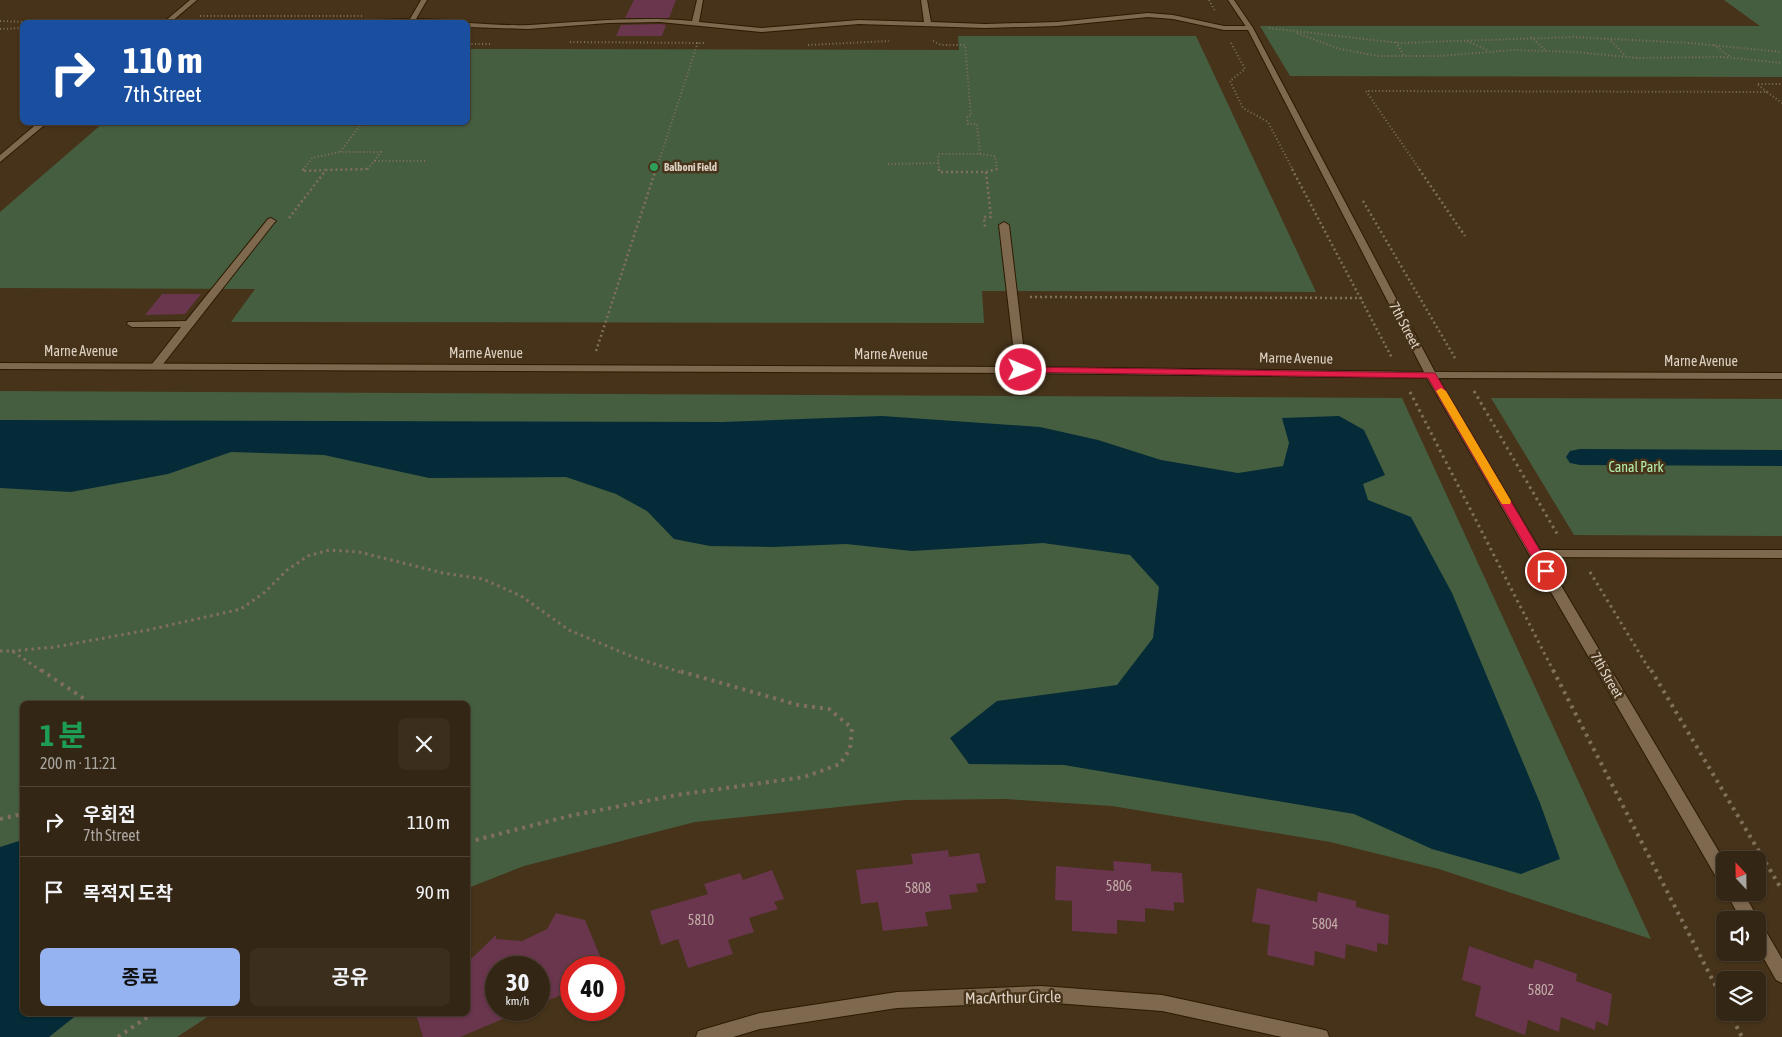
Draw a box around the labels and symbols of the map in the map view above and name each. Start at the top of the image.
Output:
marker: Balboni Field [648,161,660,173]
place label: Balboni Field [664,161,717,173]
street label: 7th Street [1386,299,1424,351]
street label: Marne Avenue [44,343,118,359]
position arrow [994,343,1046,395]
street label: Marne Avenue [449,345,523,361]
street label: Marne Avenue [854,346,928,362]
street label: Marne Avenue [1259,349,1333,367]
street label: Marne Avenue [1664,353,1738,369]
park label: Canal Park [1608,459,1664,475]
pin [1525,550,1567,592]
street label: 7th Street [1588,649,1626,701]
north arrow [1716,851,1766,901]
house number: 5806 [1106,878,1133,894]
house number: 5808 [905,880,932,896]
house number: 5810 [688,912,715,928]
house number: 5804 [1312,916,1339,932]
speed limit sign: 40 [560,956,625,1021]
house number: 5802 [1528,982,1554,998]
street label: MacArthur Circle [965,987,1061,1007]

